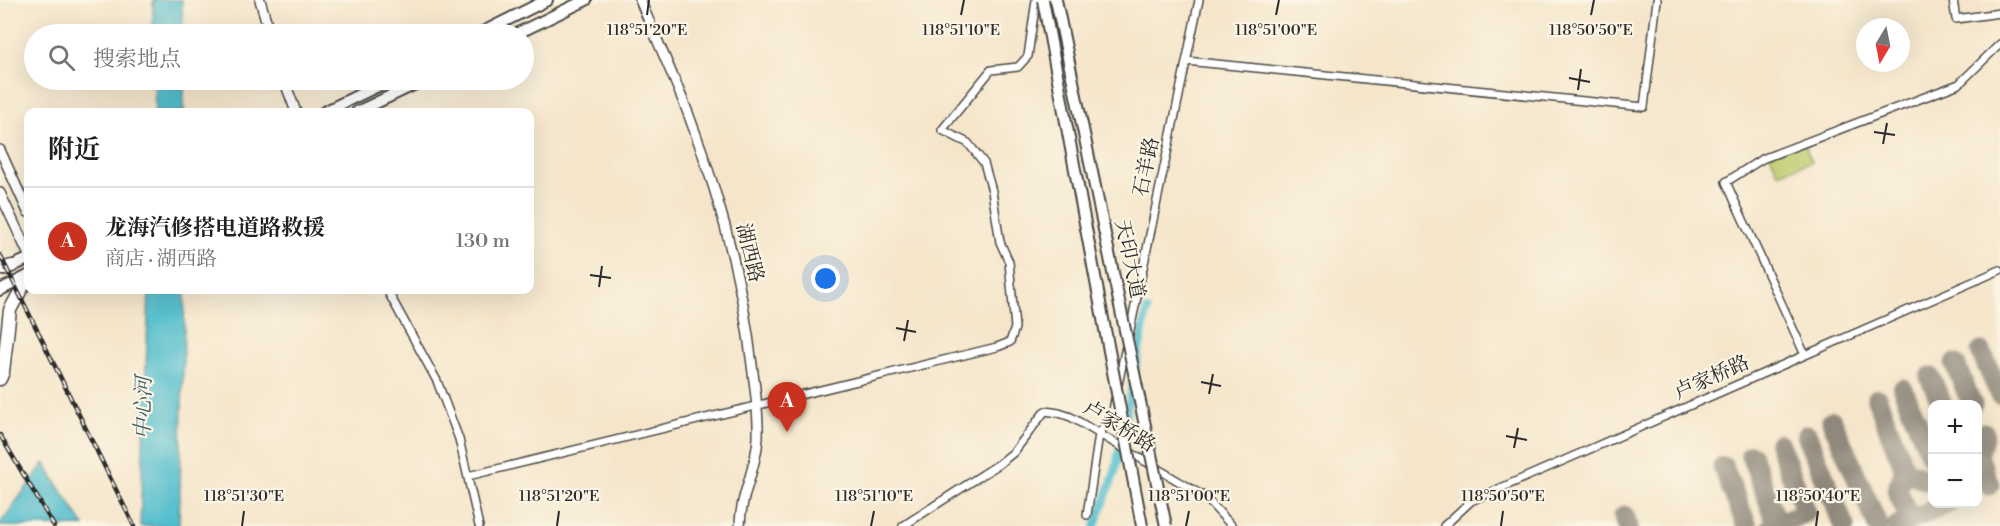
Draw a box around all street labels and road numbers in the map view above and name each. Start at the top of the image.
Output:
street label: 石羊路 [1129,135,1165,199]
street label: 天印大道 [1108,217,1150,301]
street label: 湖西路 [730,221,768,285]
street label: 卢家桥路 [1670,350,1754,406]
street label: 卢家桥路 [1078,396,1160,458]

